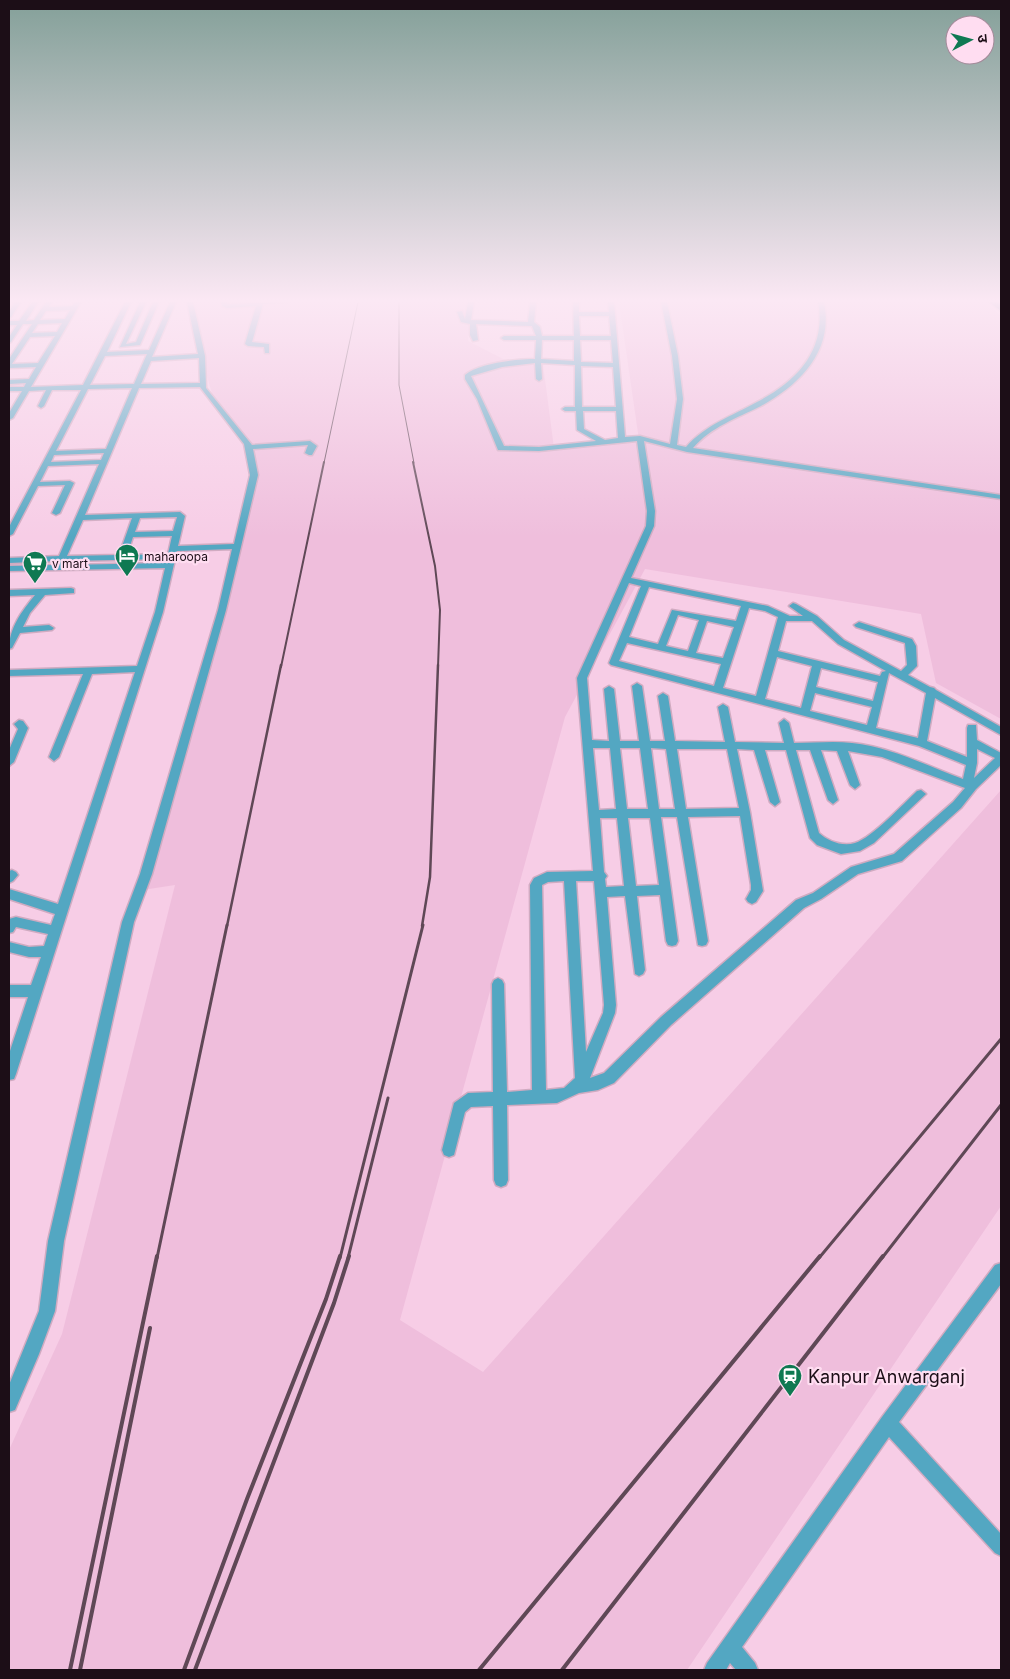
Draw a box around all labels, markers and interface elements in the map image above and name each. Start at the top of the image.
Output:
north arrow [945,15,995,65]
text: उ [975,34,992,44]
hotel icon: maharoopa [114,543,140,577]
place label: maharoopa [144,549,208,564]
supermarket icon: v mart [22,550,48,584]
place label: v mart [52,556,88,571]
station icon: Kanpur Anwarganj [777,1363,803,1397]
place label: Kanpur Anwarganj [808,1366,965,1387]

